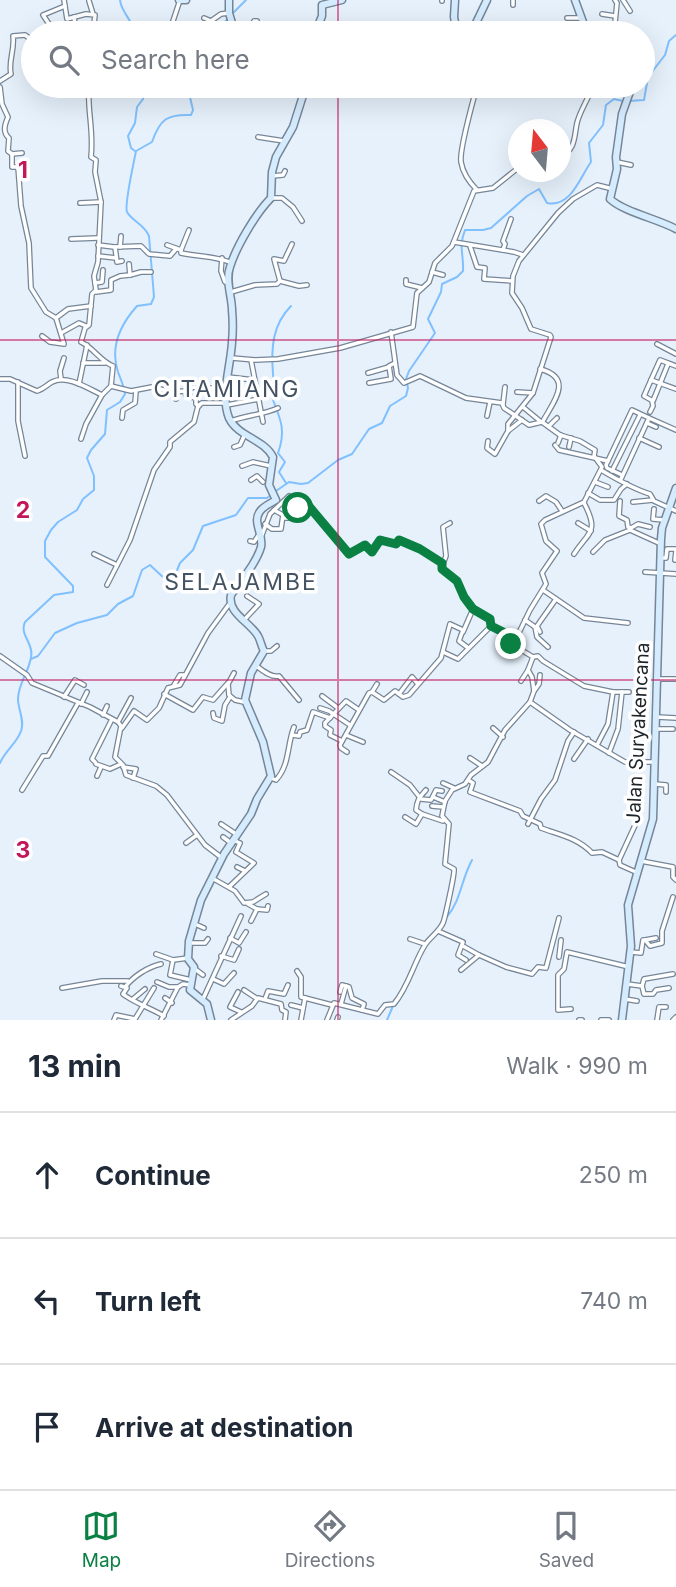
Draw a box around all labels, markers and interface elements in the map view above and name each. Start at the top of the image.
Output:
search box [21,21,655,98]
icon: search [45,41,83,79]
text: Search here [101,44,250,75]
north arrow [508,119,571,182]
text: 1 [18,156,28,184]
district label: CITAMIANG [153,375,301,403]
route start [282,492,313,523]
text: 2 [16,496,30,524]
district label: SELAJAMBE [164,568,318,596]
route end [495,628,526,659]
street label: Jalan Suryakencana [622,642,654,824]
text: 3 [16,836,30,864]
text: 13 min [28,1048,122,1084]
text: Walk · 990 m [506,1052,648,1080]
icon: ahead [28,1156,66,1194]
text: Continue [95,1160,211,1191]
text: 250 m [579,1161,648,1189]
icon: left [28,1282,66,1320]
text: Turn left [95,1286,201,1317]
text: 740 m [580,1287,648,1315]
icon: arrive [28,1408,66,1446]
text: Arrive at destination [95,1412,354,1443]
tab: Map [82,1507,121,1572]
tab: Directions [285,1507,375,1572]
tab: Saved [539,1507,594,1572]

